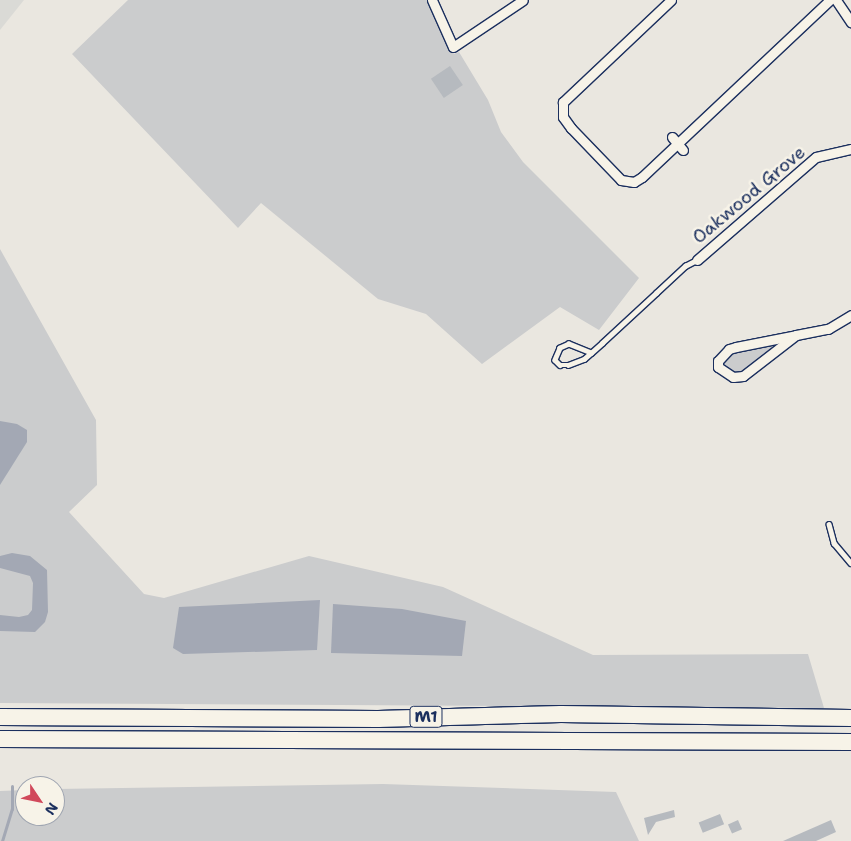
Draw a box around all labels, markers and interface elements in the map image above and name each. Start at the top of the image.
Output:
street label: Oakwood Grove [688,142,810,248]
road number: M1 [408,704,444,730]
north arrow [15,776,65,826]
text: N [41,799,62,818]

